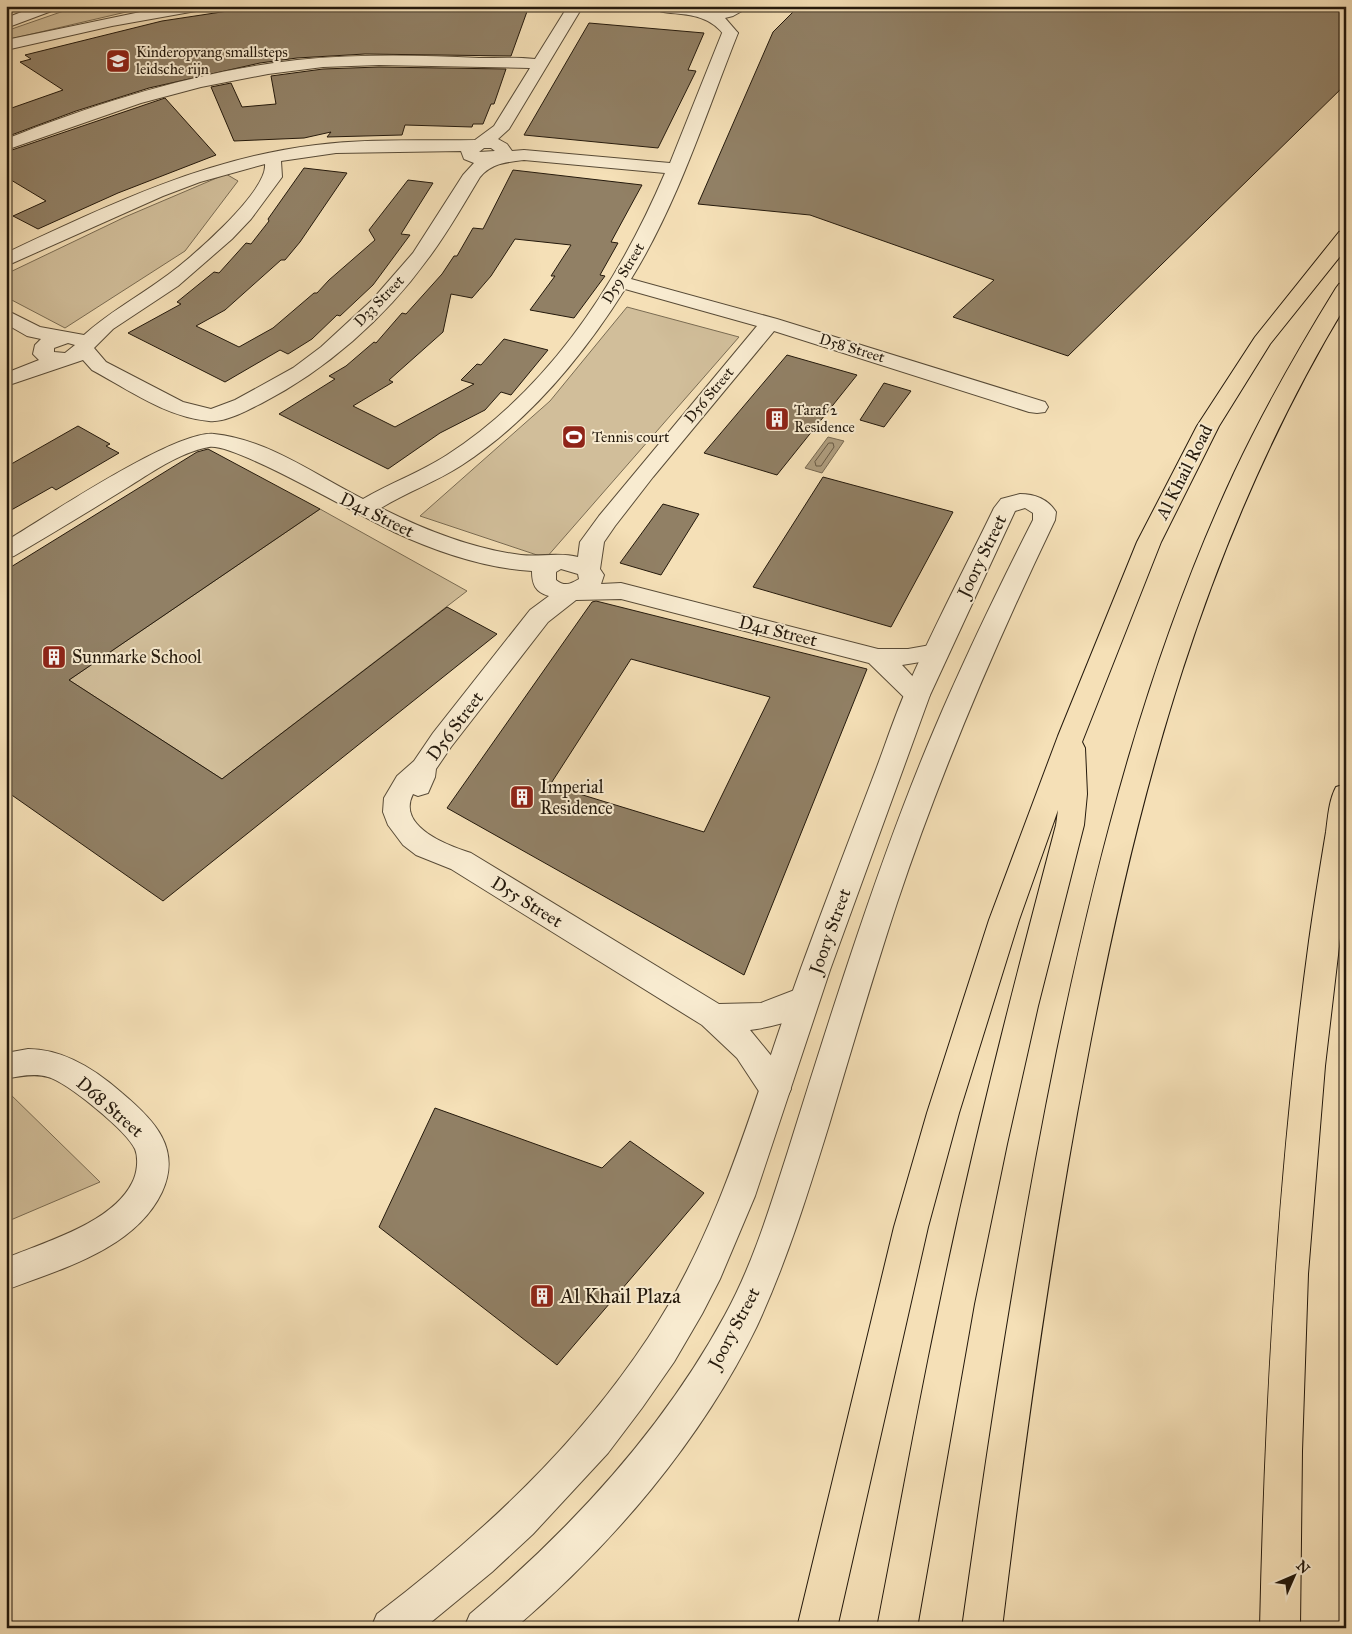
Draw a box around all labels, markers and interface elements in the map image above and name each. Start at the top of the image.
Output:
place label: Kinderopvang smallsteps leidsche rijn [136,43,288,78]
school or university icon: Kinderopvang smallsteps leidsche rijn [105,48,131,74]
street label: D59 Street [598,239,648,307]
street label: D33 Street [350,271,408,330]
street label: D58 Street [817,330,887,367]
street label: D56 Street [681,363,738,426]
place label: Taraf 2 Residence [794,401,855,436]
building icon: Taraf 2 Residence [764,406,790,432]
street label: Al Khail Road [1150,421,1217,524]
sports icon: Tennis court [561,424,587,450]
place label: Tennis court [592,428,670,446]
street label: D41 Street [336,488,418,543]
street label: Joory Street [952,511,1013,603]
street label: D41 Street [737,611,820,651]
building icon: Sunmarke School [41,644,67,670]
place label: Sunmarke School [72,646,202,668]
street label: D56 Street [422,687,488,765]
place label: Imperial Residence [540,776,613,819]
building icon: Imperial Residence [509,784,535,810]
street label: D55 Street [487,872,567,933]
street label: Joory Street [804,885,857,979]
street label: D68 Street [72,1072,148,1142]
building icon: Al Khail Plaza [529,1283,555,1309]
place label: Al Khail Plaza [559,1283,681,1309]
street label: Joory Street [702,1283,766,1375]
north arrow [1270,1552,1320,1602]
text: N [1293,1557,1313,1577]

